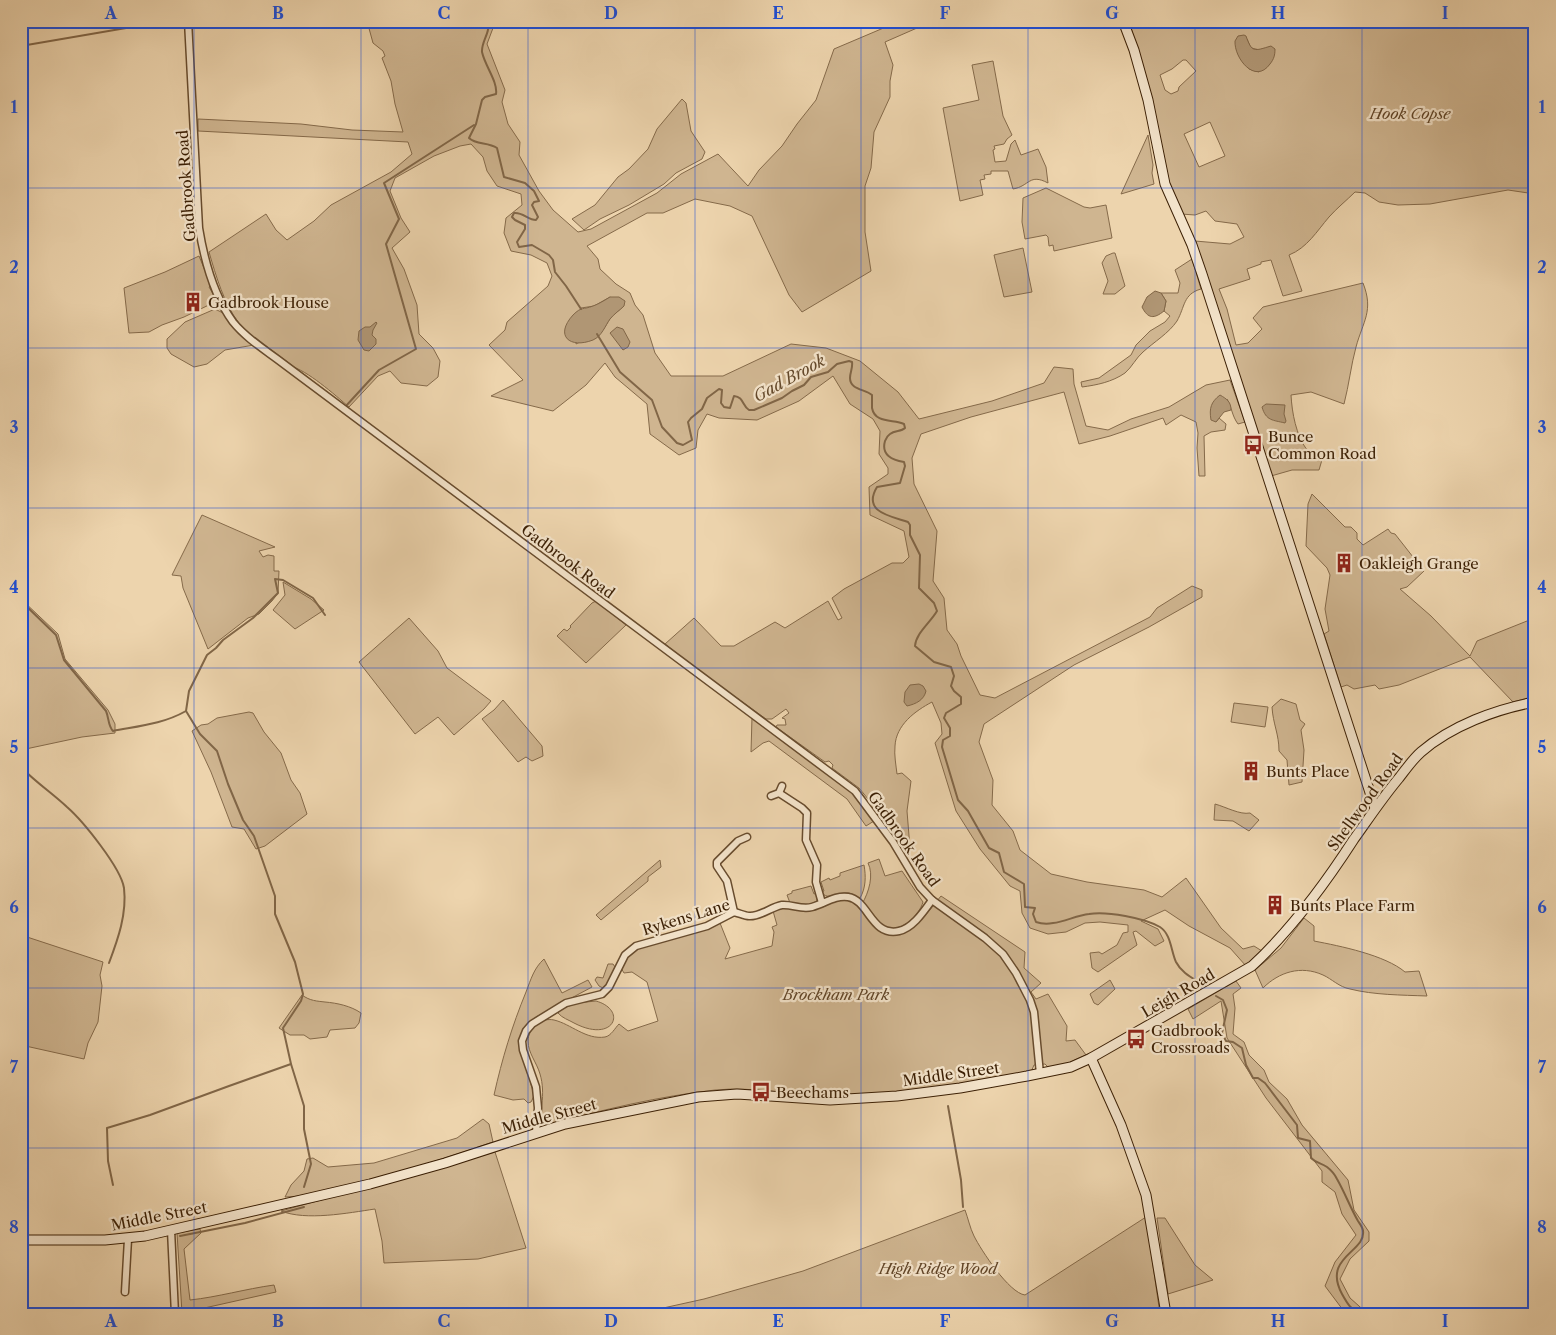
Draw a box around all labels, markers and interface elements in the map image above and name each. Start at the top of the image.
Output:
text: A [104,3,118,23]
text: B [272,3,284,23]
text: C [438,3,450,23]
text: D [604,3,618,23]
text: E [772,3,784,23]
text: F [940,3,951,23]
text: G [1105,3,1119,23]
text: H [1271,3,1285,23]
text: I [1442,3,1449,23]
text: 1 [10,97,18,117]
text: 1 [1538,97,1546,117]
park label: Hook Copse [1369,104,1451,123]
street label: Gadbrook Road [173,129,199,243]
text: 2 [9,257,19,277]
text: 2 [1537,257,1547,277]
building icon: Gadbrook House [182,291,204,313]
place label: Gadbrook House [208,293,329,312]
water label: Gad Brook [750,350,829,406]
text: 3 [9,417,19,437]
text: 3 [1537,417,1547,437]
place label: Bunce Common Road [1268,427,1376,463]
bus stop icon: Bunce Common Road [1242,434,1264,456]
street label: Gadbrook Road [517,520,619,602]
building icon: Oakleigh Grange [1333,552,1355,574]
place label: Oakleigh Grange [1359,554,1479,573]
text: 4 [9,577,19,597]
text: 4 [1537,577,1547,597]
text: 5 [10,737,19,757]
text: 5 [1538,737,1547,757]
street label: Shellwood Road [1323,749,1407,855]
building icon: Bunts Place [1240,760,1262,782]
place label: Bunts Place [1266,762,1350,781]
street label: Gadbrook Road [864,788,944,890]
building icon: Bunts Place Farm [1264,894,1286,916]
street label: Rykens Lane [640,895,732,939]
place label: Bunts Place Farm [1290,896,1415,915]
text: 6 [9,897,19,917]
text: 6 [1537,897,1547,917]
street label: Leigh Road [1138,964,1218,1022]
park label: Brockham Park [782,985,889,1004]
place label: Gadbrook Crossroads [1151,1021,1230,1057]
bus stop icon: Gadbrook Crossroads [1125,1028,1147,1050]
text: 7 [10,1057,19,1077]
text: 7 [1538,1057,1547,1077]
street label: Middle Street [901,1058,1001,1090]
bus stop icon: Beechams [750,1081,772,1103]
place label: Beechams [776,1083,849,1102]
street label: Middle Street [500,1094,599,1138]
street label: Middle Street [109,1197,209,1235]
text: 8 [9,1217,19,1237]
text: 8 [1537,1217,1547,1237]
park label: High Ridge Wood [878,1259,999,1278]
text: A [104,1311,118,1331]
text: B [272,1311,284,1331]
text: C [438,1311,450,1331]
text: D [604,1311,618,1331]
text: E [772,1311,784,1331]
text: F [940,1311,951,1331]
text: G [1105,1311,1119,1331]
text: H [1271,1311,1285,1331]
text: I [1442,1311,1449,1331]

